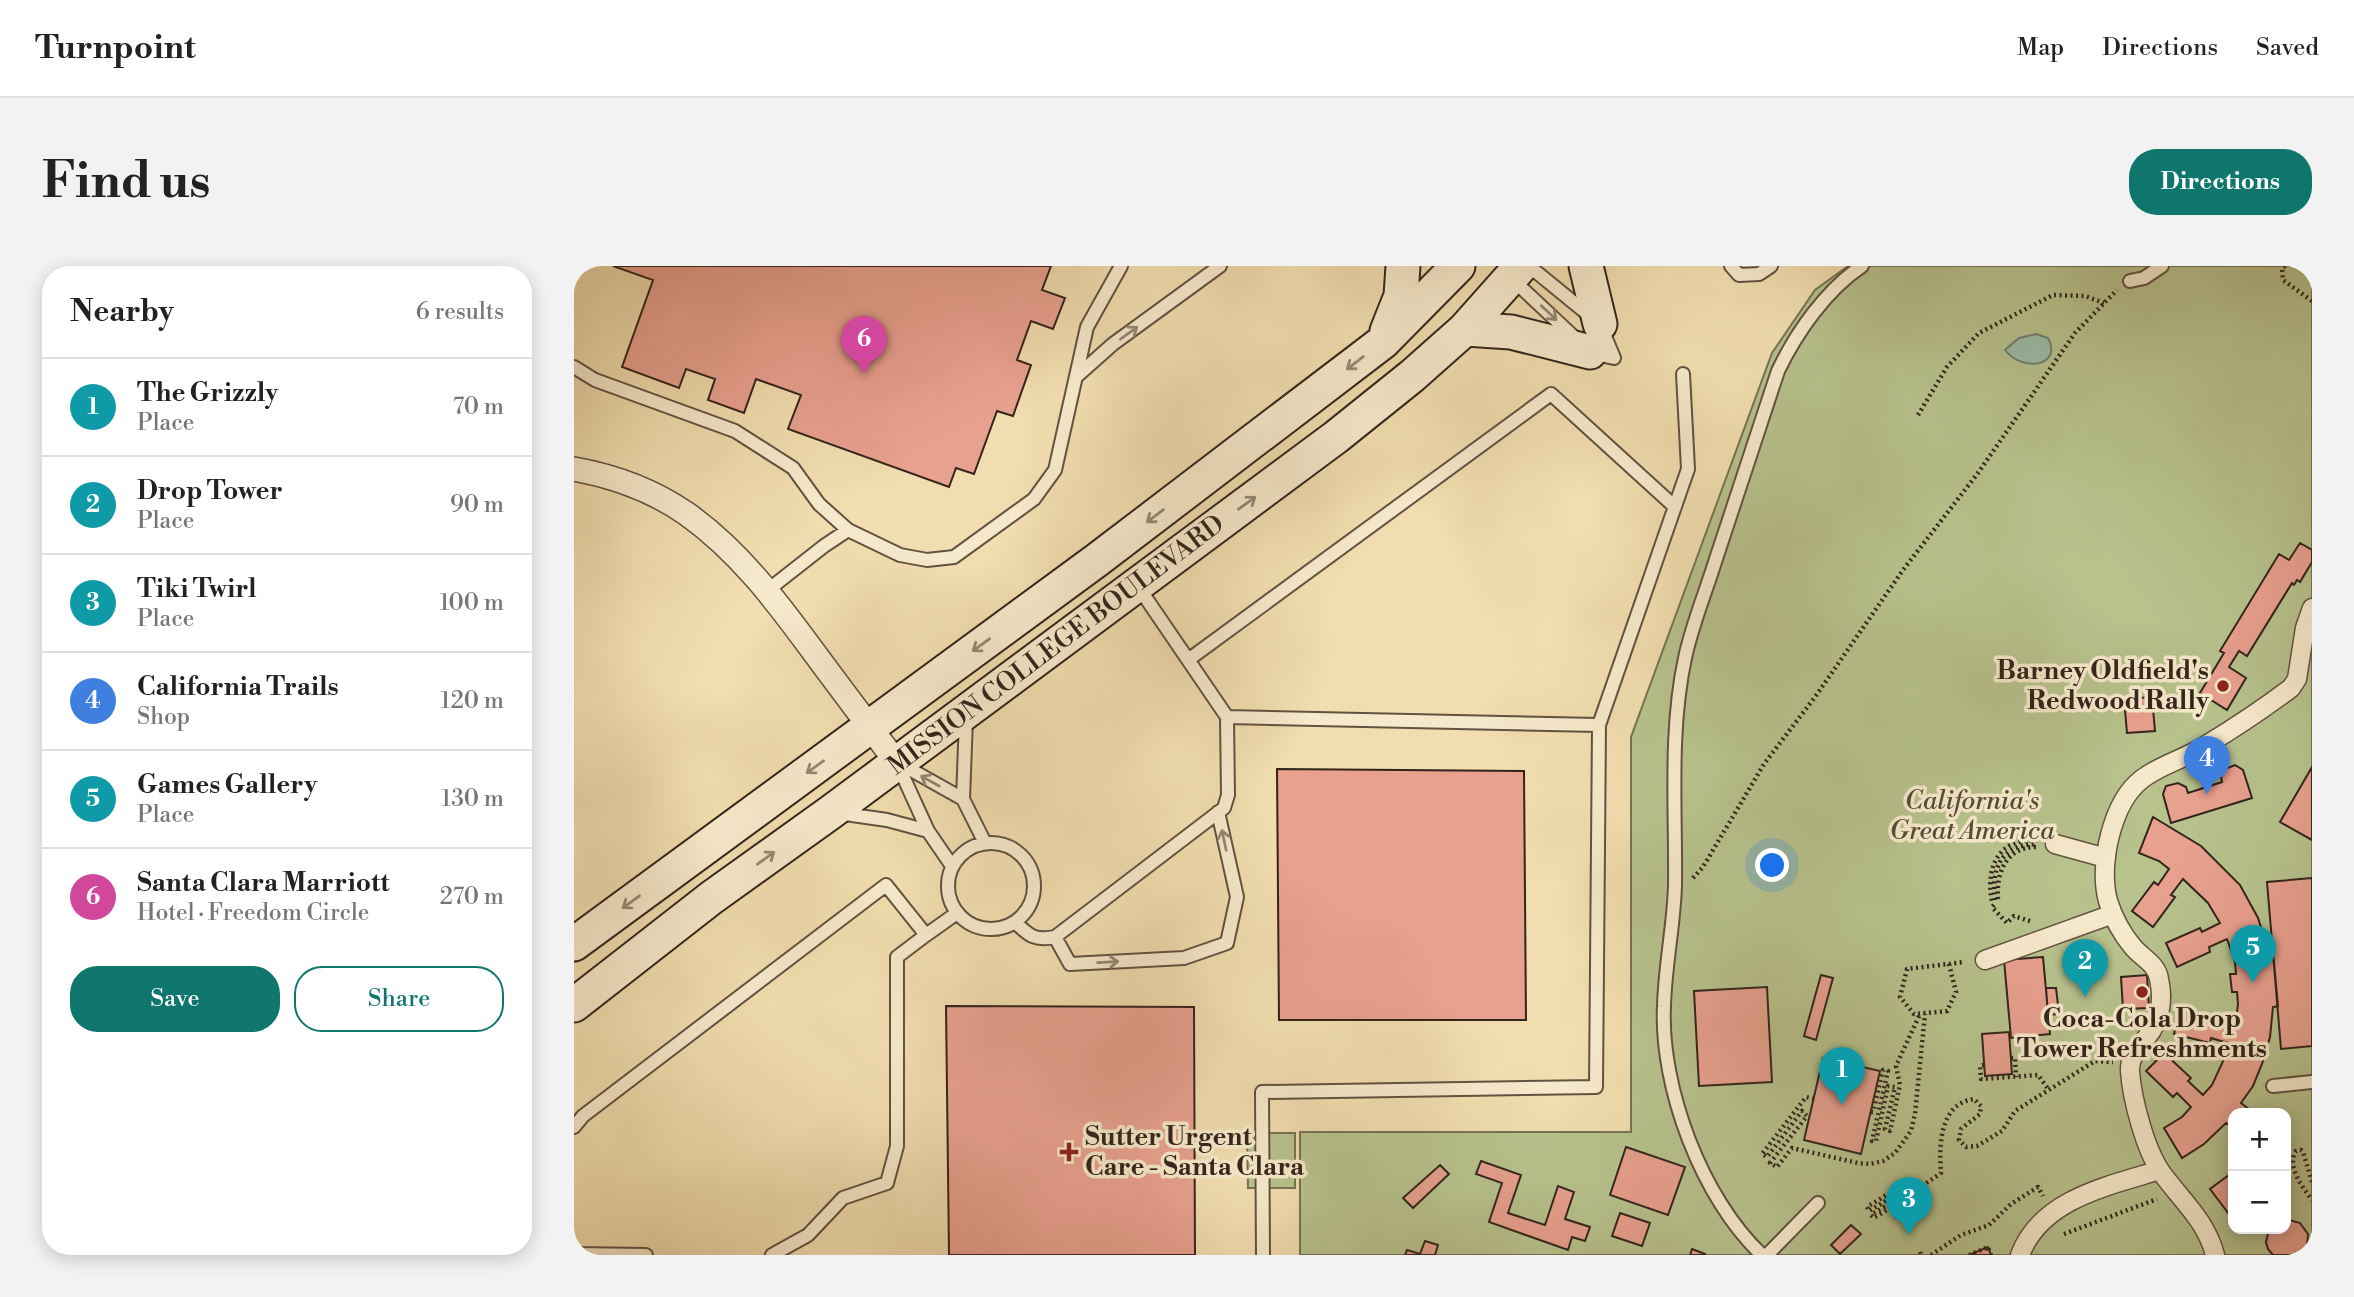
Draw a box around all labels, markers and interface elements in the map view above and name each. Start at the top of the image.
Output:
text: Turnpoint [35,28,196,69]
text: Map [2017,33,2064,63]
text: Directions [2102,33,2218,63]
text: Saved [2256,33,2319,63]
button: Directions [2129,149,2312,215]
text: Find us [42,152,211,213]
text: Nearby [70,293,174,331]
text: 6 results [416,298,504,326]
one-way arrow [1540,305,1557,322]
pin: 6 [841,316,887,374]
one-way arrow [1119,325,1138,340]
one-way arrow [1347,356,1365,371]
text: The Grizzly [137,377,278,409]
text: 1 [87,393,99,421]
text: 70 m [453,393,504,421]
text: Place [137,409,194,437]
text: Drop Tower [137,475,283,507]
text: 2 [86,491,100,519]
text: 90 m [450,491,504,519]
one-way arrow [1237,496,1256,511]
text: Place [137,507,194,535]
street label: MISSION COLLEGE BOULEVARD [881,508,1231,782]
one-way arrow [1146,509,1165,523]
text: Tiki Twirl [137,573,257,605]
text: 3 [86,589,100,617]
text: 100 m [439,589,504,617]
text: Place [137,605,194,633]
one-way arrow [972,638,991,652]
place label: Barney Oldfield's Redwood Rally [1996,655,2210,717]
text: California Trails [137,671,339,703]
marker: Barney Oldfield's Redwood Rally [2215,678,2231,694]
text: 4 [85,687,101,715]
text: 120 m [440,687,504,715]
text: Shop [137,703,190,731]
pin: 4 [2184,736,2230,794]
one-way arrow [805,759,824,774]
text: Games Gallery [137,769,317,801]
one-way arrow [920,774,941,787]
text: 5 [86,785,100,813]
text: 130 m [441,785,504,813]
park label: California's Great America [1890,785,2055,847]
text: Place [137,801,194,829]
one-way arrow [1217,829,1231,852]
your location [1755,848,1789,882]
one-way arrow [756,851,775,865]
text: Santa Clara Marriott [137,867,389,899]
text: 6 [86,883,100,911]
text: 270 m [440,883,504,911]
one-way arrow [622,895,641,909]
text: Hotel · Freedom Circle [137,899,369,927]
pin: 5 [2230,925,2276,983]
pin: 2 [2062,939,2108,997]
one-way arrow [1096,956,1119,969]
button: Save [70,966,280,1032]
button: Share [294,966,504,1032]
marker: Coca-Cola Drop Tower Refreshments [2134,984,2150,1000]
place label: Coca-Cola Drop Tower Refreshments [2017,1003,2267,1065]
pin: 1 [1819,1047,1865,1105]
map controls [2228,1108,2291,1234]
button: + [2228,1108,2291,1171]
place label: Sutter Urgent Care - Santa Clara [1085,1121,1305,1183]
marker: Sutter Urgent Care - Santa Clara [1059,1142,1079,1162]
button: − [2228,1171,2291,1234]
pin: 3 [1886,1177,1932,1235]

